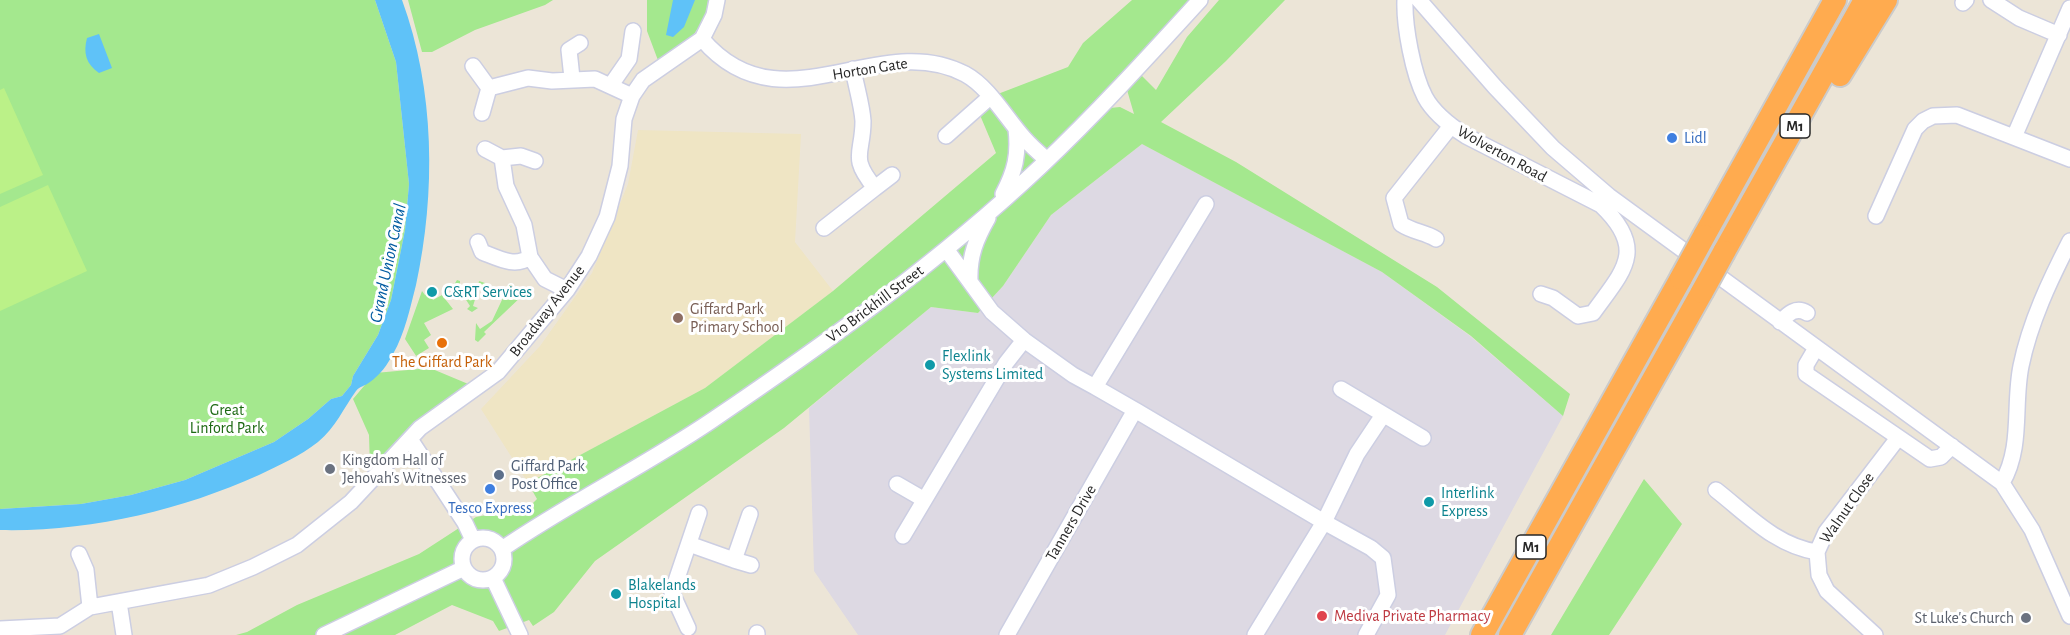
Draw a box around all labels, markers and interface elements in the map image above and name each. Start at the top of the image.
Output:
street label: Horton Gate [831,54,909,84]
road number: M1 [1780,114,1810,138]
street label: Wolverton Road [1454,121,1550,187]
place label: Lidl [1684,128,1707,148]
marker: Lidl [1665,131,1679,145]
water label: Grand Union Canal [365,201,411,325]
street label: Broadway Avenue [505,261,589,361]
street label: V10 Brickhill Street [823,261,927,347]
place label: C&RT Services [444,282,532,302]
marker: C&RT Services [425,285,439,299]
place label: Giffard Park Primary School [690,299,783,337]
marker: Giffard Park Primary School [671,311,685,325]
marker: The Giffard Park [435,336,449,350]
place label: Flexlink Systems Limited [942,346,1043,384]
place label: The Giffard Park [392,352,492,372]
marker: Flexlink Systems Limited [923,358,937,372]
park label: Great Linford Park [190,400,264,438]
place label: Kingdom Hall of Jehovah's Witnesses [342,450,466,488]
place label: Giffard Park Post Office [511,456,585,494]
marker: Kingdom Hall of Jehovah's Witnesses [323,462,337,476]
marker: Giffard Park Post Office [492,468,506,482]
street label: Walnut Close [1816,469,1878,547]
marker: Tesco Express [483,482,497,496]
street label: Tanners Drive [1041,482,1101,564]
place label: Interlink Express [1441,483,1494,521]
marker: Interlink Express [1422,495,1436,509]
place label: Tesco Express [448,498,532,518]
road number: M1 [1516,535,1546,559]
place label: Blakelands Hospital [628,575,696,613]
marker: Blakelands Hospital [609,587,623,601]
place label: Mediva Private Pharmacy [1334,606,1490,626]
place label: St Luke's Church [1914,608,2014,628]
marker: Mediva Private Pharmacy [1315,609,1329,623]
marker: St Luke's Church [2019,611,2033,625]

